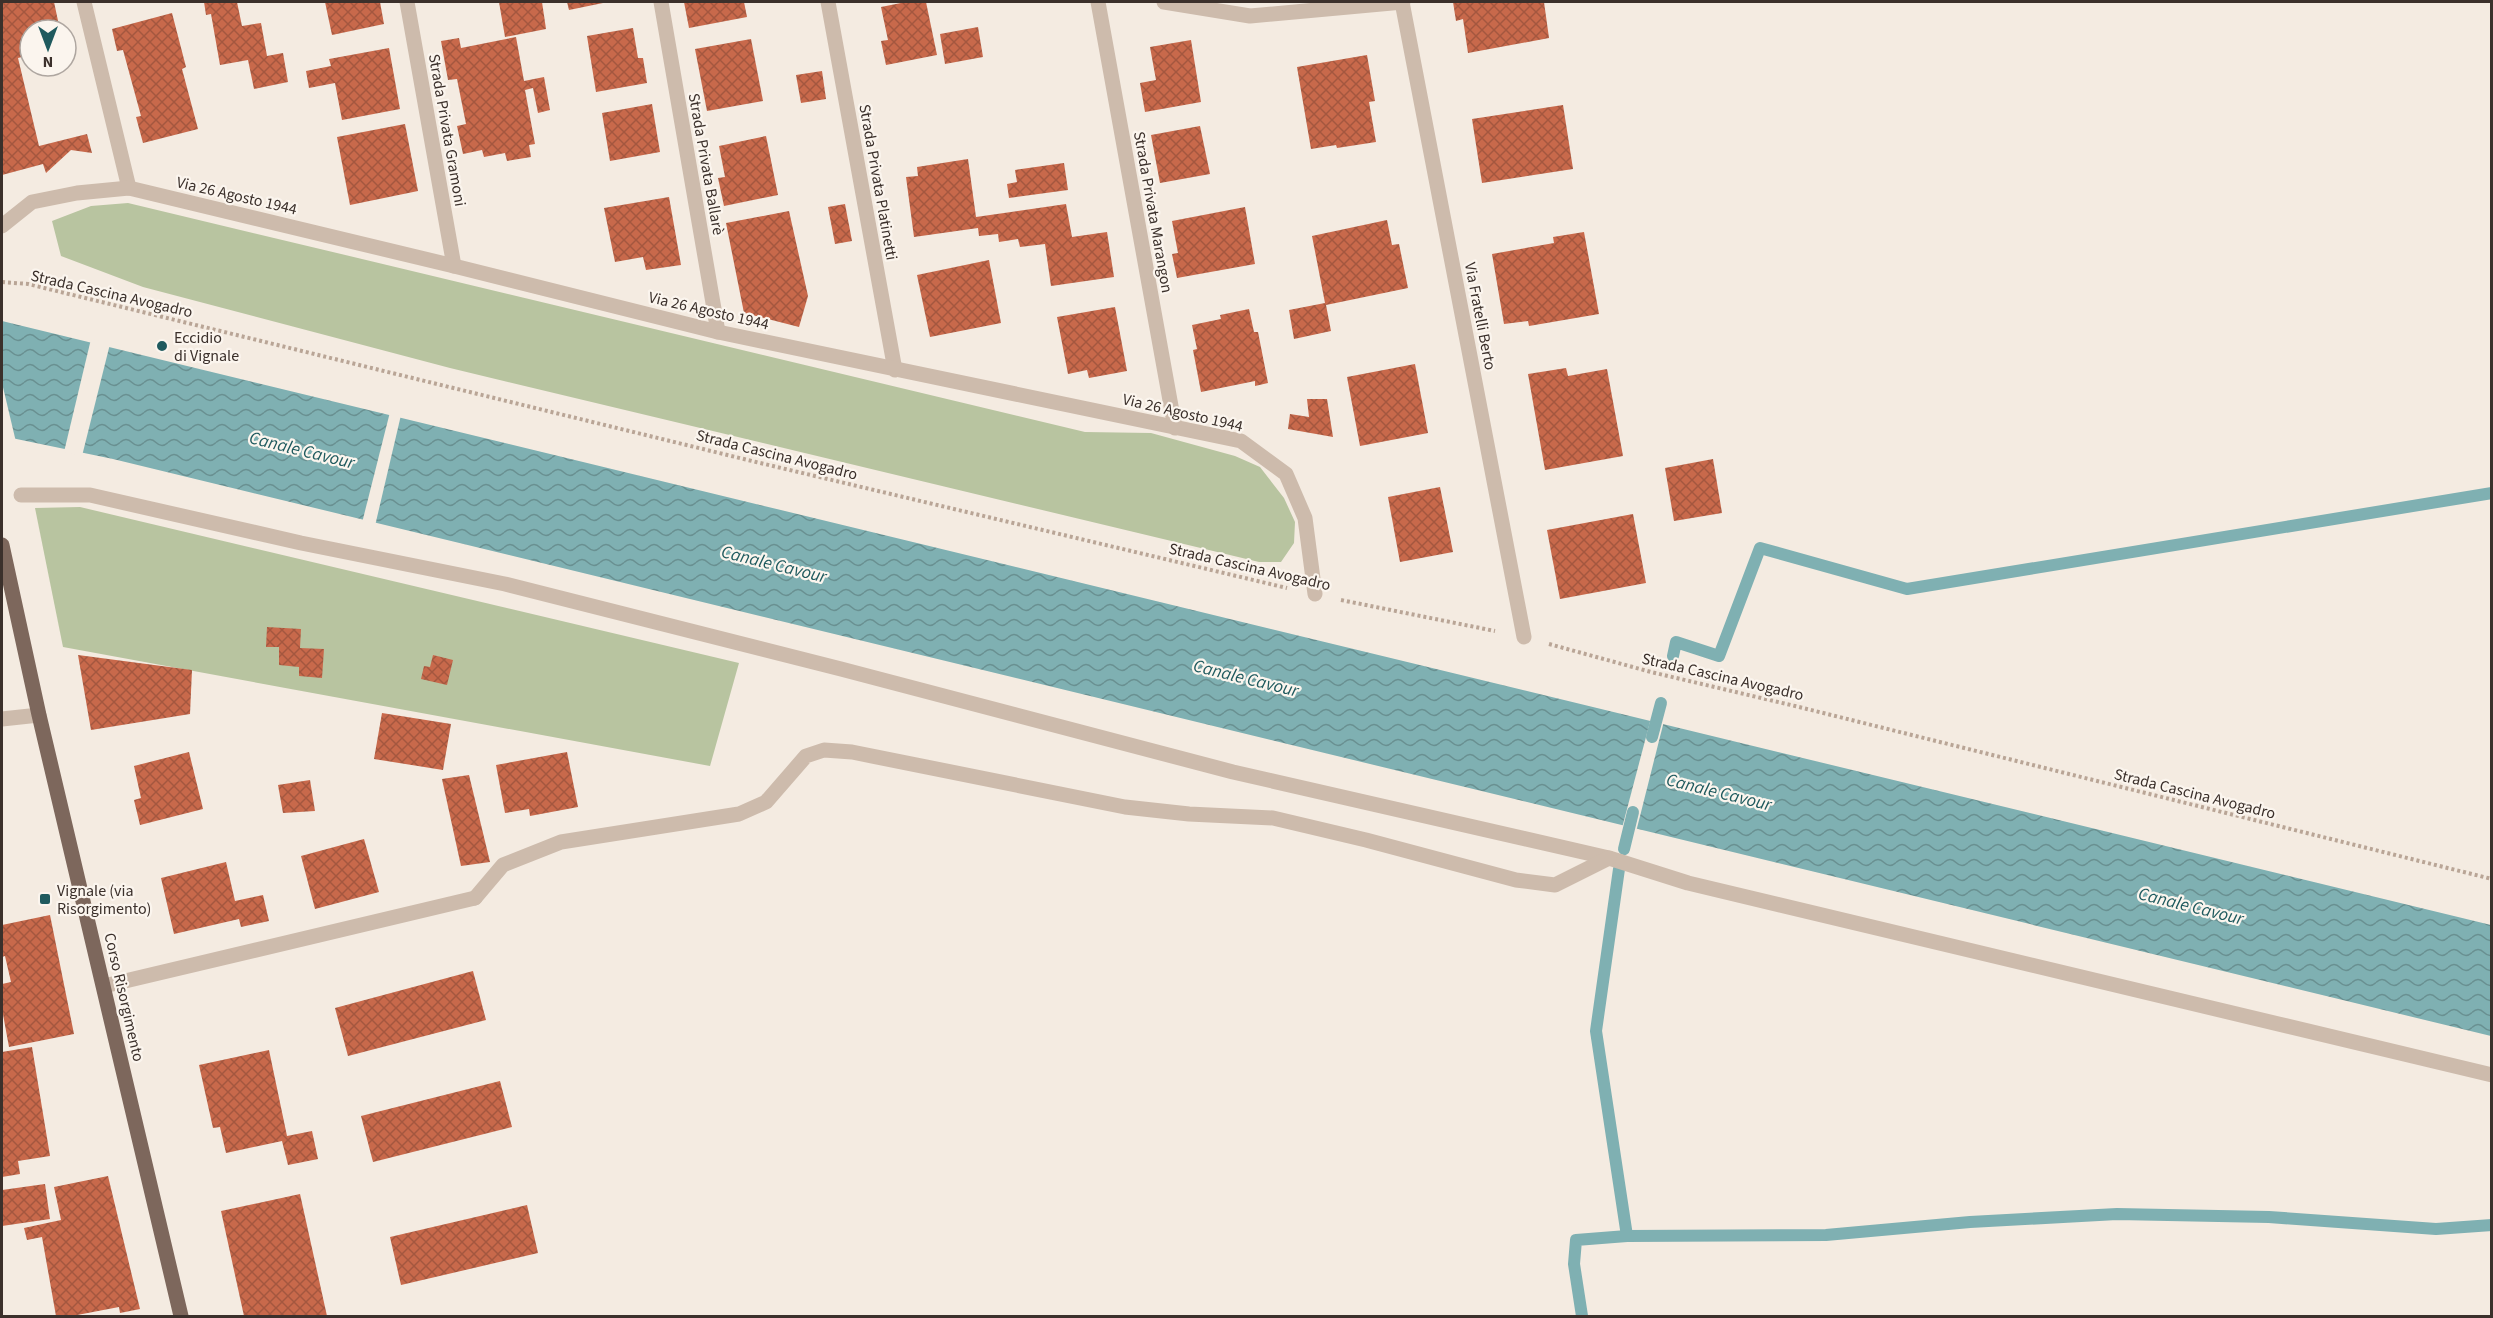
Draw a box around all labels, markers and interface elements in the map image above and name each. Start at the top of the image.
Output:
north arrow [18,18,78,78]
text: N [43,51,53,73]
street label: Strada Privata Gramoni [423,52,471,208]
street label: Strada Privata Ballarè [683,91,729,237]
street label: Strada Privata Platinetti [853,102,903,262]
street label: Strada Privata Marangon [1128,130,1178,295]
street label: Via 26 Agosto 1944 [174,171,299,221]
street label: Via Fratelli Berto [1459,260,1501,372]
street label: Strada Cascina Avogadro [29,265,195,323]
street label: Via 26 Agosto 1944 [646,286,771,336]
place label: Eccidio di Vignale [174,327,239,367]
marker: Eccidio di Vignale [155,339,169,353]
street label: Via 26 Agosto 1944 [1120,388,1245,438]
street label: Strada Cascina Avogadro [694,424,860,486]
water label: Canale Cavour [247,425,358,476]
street label: Strada Cascina Avogadro [1167,538,1333,596]
water label: Canale Cavour [719,539,830,590]
street label: Strada Cascina Avogadro [1640,648,1806,706]
water label: Canale Cavour [1191,653,1302,704]
street label: Strada Cascina Avogadro [2112,763,2278,825]
water label: Canale Cavour [1664,767,1775,818]
place label: Vignale (via Risorgimento) [57,880,151,920]
water label: Canale Cavour [2136,881,2247,932]
marker: Vignale (via Risorgimento) [38,892,52,906]
street label: Corso Risorgimento [99,931,150,1064]

